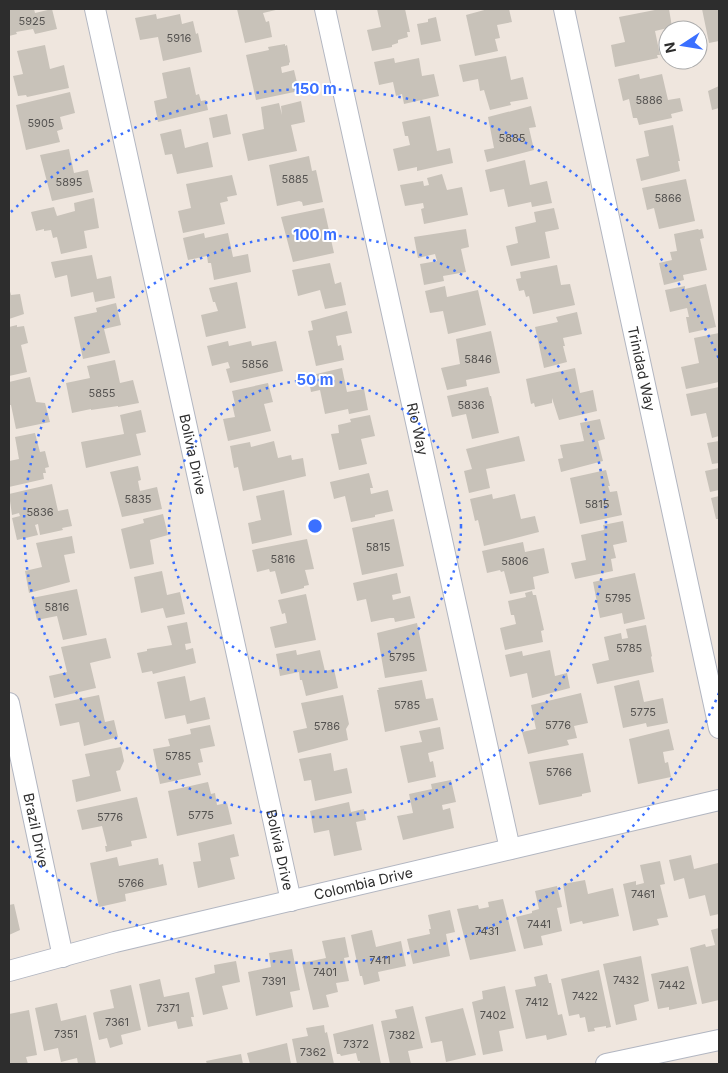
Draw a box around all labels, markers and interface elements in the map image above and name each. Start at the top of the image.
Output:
house number: 5925 [19,14,46,28]
north arrow [658,20,708,70]
house number: 5916 [167,31,192,45]
text: N [660,41,679,55]
text: 150 m [293,79,337,98]
house number: 5886 [635,93,663,107]
house number: 5905 [27,116,55,130]
house number: 5885 [499,131,526,145]
house number: 5885 [282,172,309,186]
house number: 5895 [55,175,83,189]
house number: 5866 [654,191,682,205]
text: 100 m [293,225,337,244]
street label: Trinidad Way [625,325,659,413]
house number: 5846 [464,352,492,366]
house number: 5856 [241,357,269,371]
text: 50 m [297,370,333,389]
house number: 5855 [89,386,116,400]
house number: 5836 [457,398,485,412]
street label: Rio Way [404,401,432,457]
street label: Bolivia Drive [176,412,210,496]
house number: 5835 [125,492,152,506]
house number: 5815 [585,497,610,511]
house number: 5836 [26,505,54,519]
centre of rings [306,517,324,535]
house number: 5815 [366,540,391,554]
house number: 5816 [271,552,296,566]
house number: 5806 [501,554,529,568]
house number: 5795 [605,591,631,605]
house number: 5816 [45,600,70,614]
house number: 5785 [616,641,642,655]
house number: 5795 [389,650,415,664]
house number: 5785 [394,698,420,712]
house number: 5775 [630,705,656,719]
house number: 5776 [545,718,571,732]
house number: 5786 [314,719,340,733]
house number: 5785 [165,749,191,763]
house number: 5766 [546,765,572,779]
street label: Brazil Drive [20,791,53,869]
house number: 5775 [188,808,214,822]
street label: Bolivia Drive [263,808,297,892]
house number: 5776 [97,810,123,824]
street label: Colombia Drive [312,863,414,903]
house number: 5766 [118,876,144,890]
house number: 7461 [631,887,655,901]
house number: 7441 [527,917,551,931]
house number: 7431 [475,924,499,938]
house number: 7411 [369,953,391,967]
house number: 7401 [313,965,337,979]
house number: 7432 [613,973,639,987]
house number: 7391 [262,974,286,988]
house number: 7442 [659,978,685,992]
house number: 7422 [572,989,598,1003]
house number: 7412 [525,995,549,1009]
house number: 7371 [156,1001,180,1015]
house number: 7402 [480,1008,506,1022]
house number: 7361 [105,1015,129,1029]
house number: 7351 [54,1027,78,1041]
house number: 7382 [389,1028,415,1042]
house number: 7372 [343,1037,369,1051]
house number: 7362 [300,1045,326,1059]

